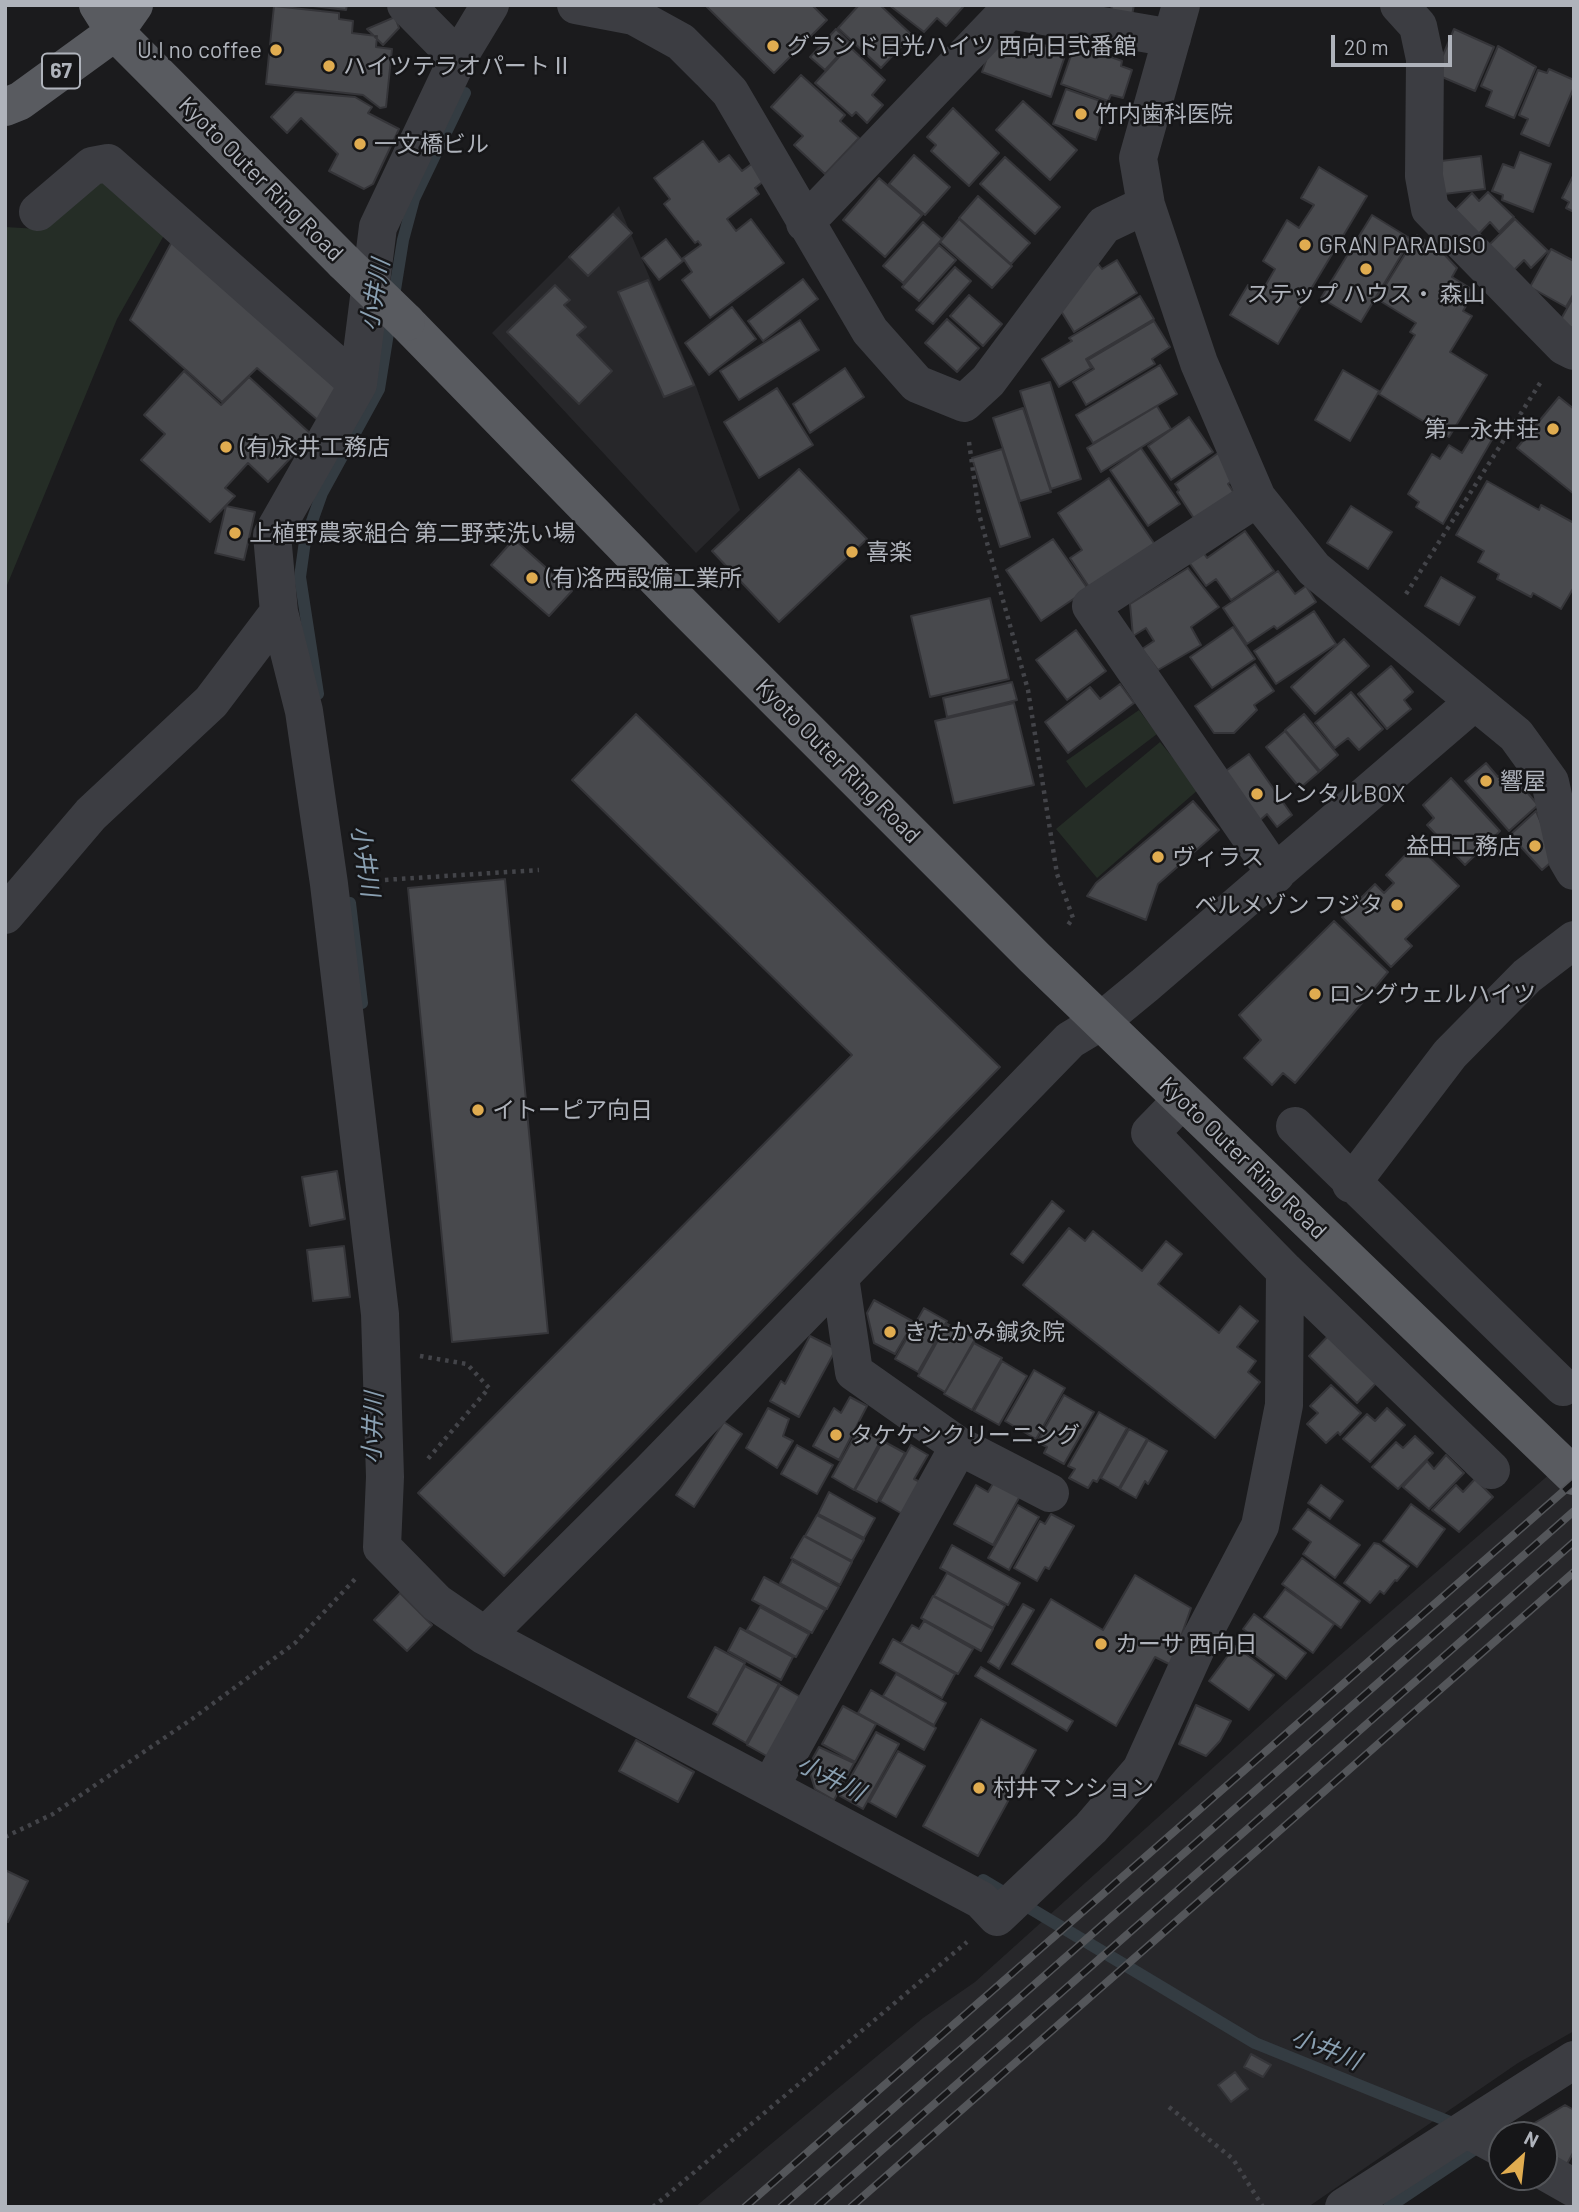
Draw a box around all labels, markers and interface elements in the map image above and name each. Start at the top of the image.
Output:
scale bar [1334,21,1455,65]
place label: グランド日光ハイツ 西向日弐番館 [787,32,1137,60]
text: 20 m [1344,34,1389,59]
place label: U.I no coffee [137,36,262,64]
marker: グランド日光ハイツ 西向日弐番館 [765,38,781,54]
marker: U.I no coffee [268,42,284,58]
place label: ハイツテラオパートⅡ [343,52,573,80]
road number: 67 [42,54,80,88]
marker: ハイツテラオパートⅡ [321,58,337,74]
street label: Kyoto Outer Ring Road [173,91,349,267]
place label: 竹内歯科医院 [1095,100,1233,128]
marker: 竹内歯科医院 [1073,106,1089,122]
place label: 一文橋ビル [374,130,489,158]
marker: 一文橋ビル [352,136,368,152]
place label: GRAN PARADISO [1319,231,1486,259]
marker: GRAN PARADISO [1297,237,1313,253]
water label: 小井川 [355,257,395,333]
marker: ステップ ハウス・ 森山 [1358,261,1374,277]
place label: ステップ ハウス・ 森山 [1246,280,1486,308]
place label: 第一永井荘 [1424,415,1539,443]
marker: 第一永井荘 [1545,421,1561,437]
place label: (有)永井工務店 [240,433,390,461]
marker: (有)永井工務店 [218,439,234,455]
place label: 上植野農家組合 第二野菜洗い場 [249,519,576,547]
marker: 上植野農家組合 第二野菜洗い場 [227,525,243,541]
place label: 喜楽 [866,538,912,566]
marker: 喜楽 [844,544,860,560]
place label: (有)洛西設備工業所 [546,564,742,592]
marker: (有)洛西設備工業所 [524,570,540,586]
street label: Kyoto Outer Ring Road [750,673,926,849]
place label: 響屋 [1500,767,1546,795]
marker: 響屋 [1478,773,1494,789]
place label: レンタルBOX [1271,780,1405,808]
marker: レンタルBOX [1249,786,1265,802]
water label: 小井川 [345,823,385,899]
place label: 益田工務店 [1406,832,1521,860]
marker: 益田工務店 [1527,838,1543,854]
place label: ヴィラス [1172,843,1264,871]
marker: ヴィラス [1150,849,1166,865]
place label: ベルメゾン フジタ [1194,891,1383,919]
marker: ベルメゾン フジタ [1389,897,1405,913]
place label: ロングウェルハイツ [1329,980,1536,1008]
marker: ロングウェルハイツ [1307,986,1323,1002]
street label: Kyoto Outer Ring Road [1154,1071,1332,1245]
place label: イトーピア向日 [492,1096,653,1124]
marker: イトーピア向日 [470,1102,486,1118]
place label: きたかみ鍼灸院 [904,1318,1065,1346]
marker: きたかみ鍼灸院 [882,1324,898,1340]
water label: 小井川 [357,1392,389,1464]
place label: タケケンクリーニング [850,1421,1080,1449]
marker: タケケンクリーニング [828,1427,844,1443]
place label: カーサ 西向日 [1115,1630,1258,1658]
marker: カーサ 西向日 [1093,1636,1109,1652]
water label: 小井川 [792,1749,870,1807]
place label: 村井マンション [993,1774,1154,1802]
marker: 村井マンション [971,1780,987,1796]
water label: 小井川 [1287,2022,1365,2076]
north arrow [1488,2121,1558,2191]
text: N [1521,2126,1543,2152]

